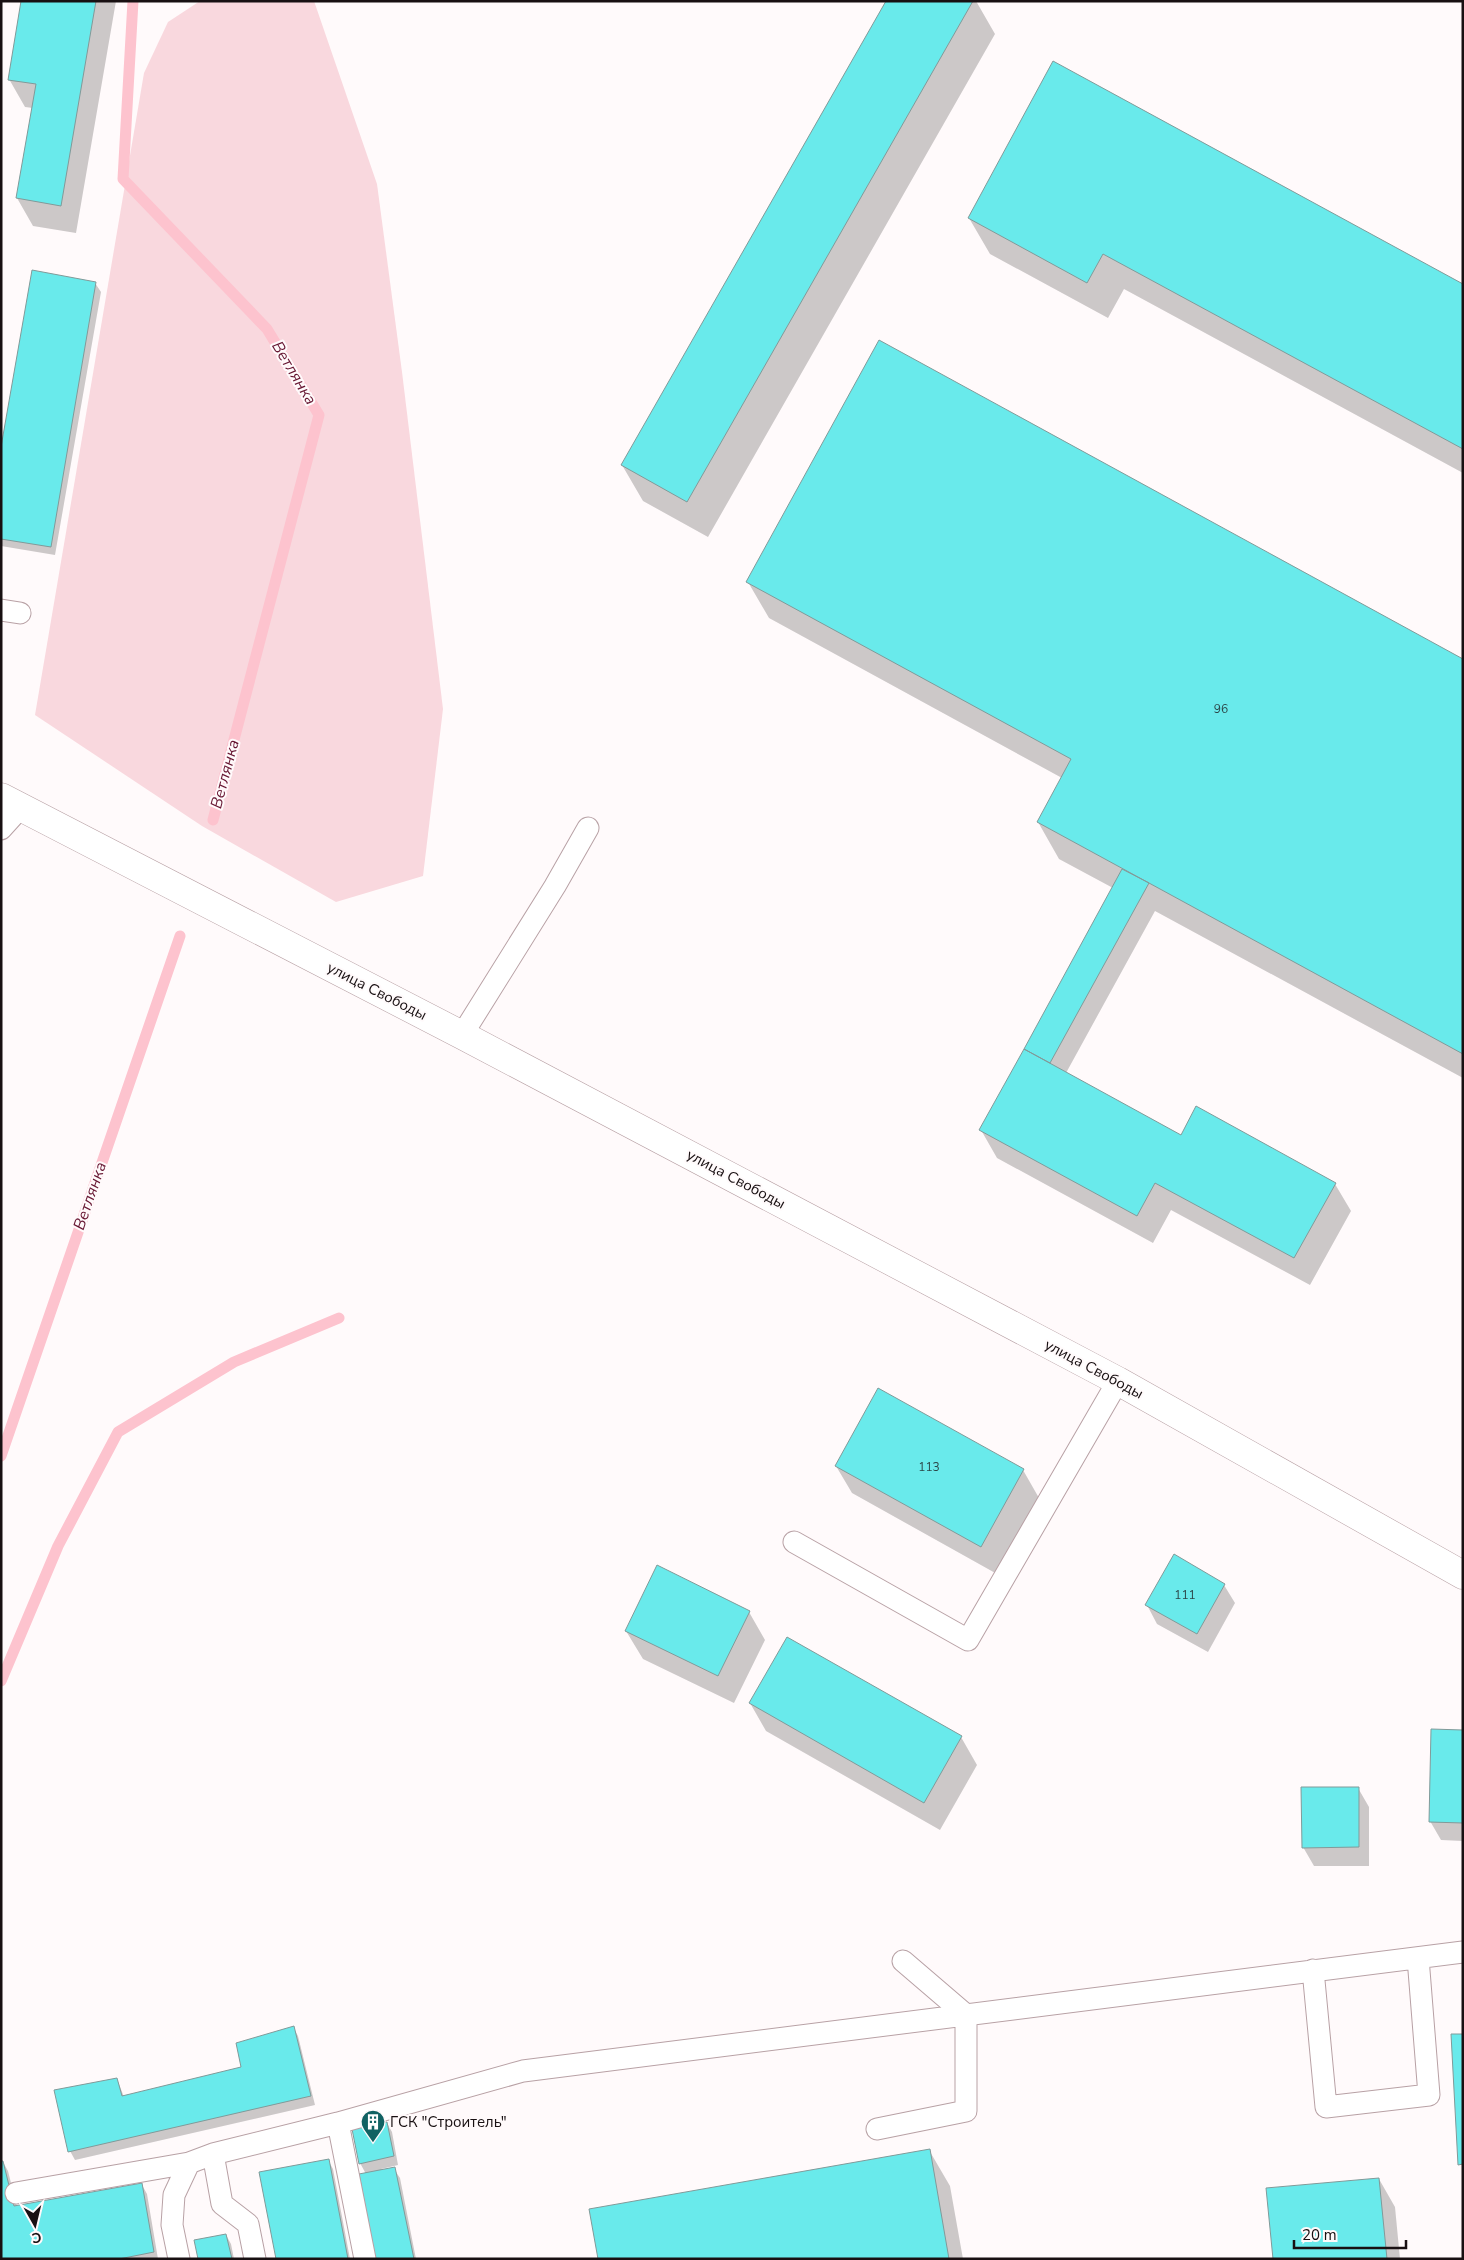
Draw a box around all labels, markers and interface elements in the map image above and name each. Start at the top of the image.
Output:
water label: Ветлянка [266,337,322,409]
house number: 96 [1214,701,1228,717]
water label: Ветлянка [205,737,245,811]
street label: улица Свободы [324,957,430,1025]
street label: улица Свободы [683,1145,789,1213]
water label: Ветлянка [68,1159,112,1233]
street label: улица Свободы [1041,1335,1147,1403]
house number: 113 [918,1459,940,1475]
house number: 111 [1174,1587,1196,1603]
building icon: ГСК "Строитель" [360,2109,386,2143]
place label: ГСК "Строитель" [390,2112,507,2132]
north arrow [10,2200,60,2250]
scale bar [1294,2218,1406,2250]
text: 20 m [1302,2225,1337,2245]
text: С [30,2227,43,2248]

